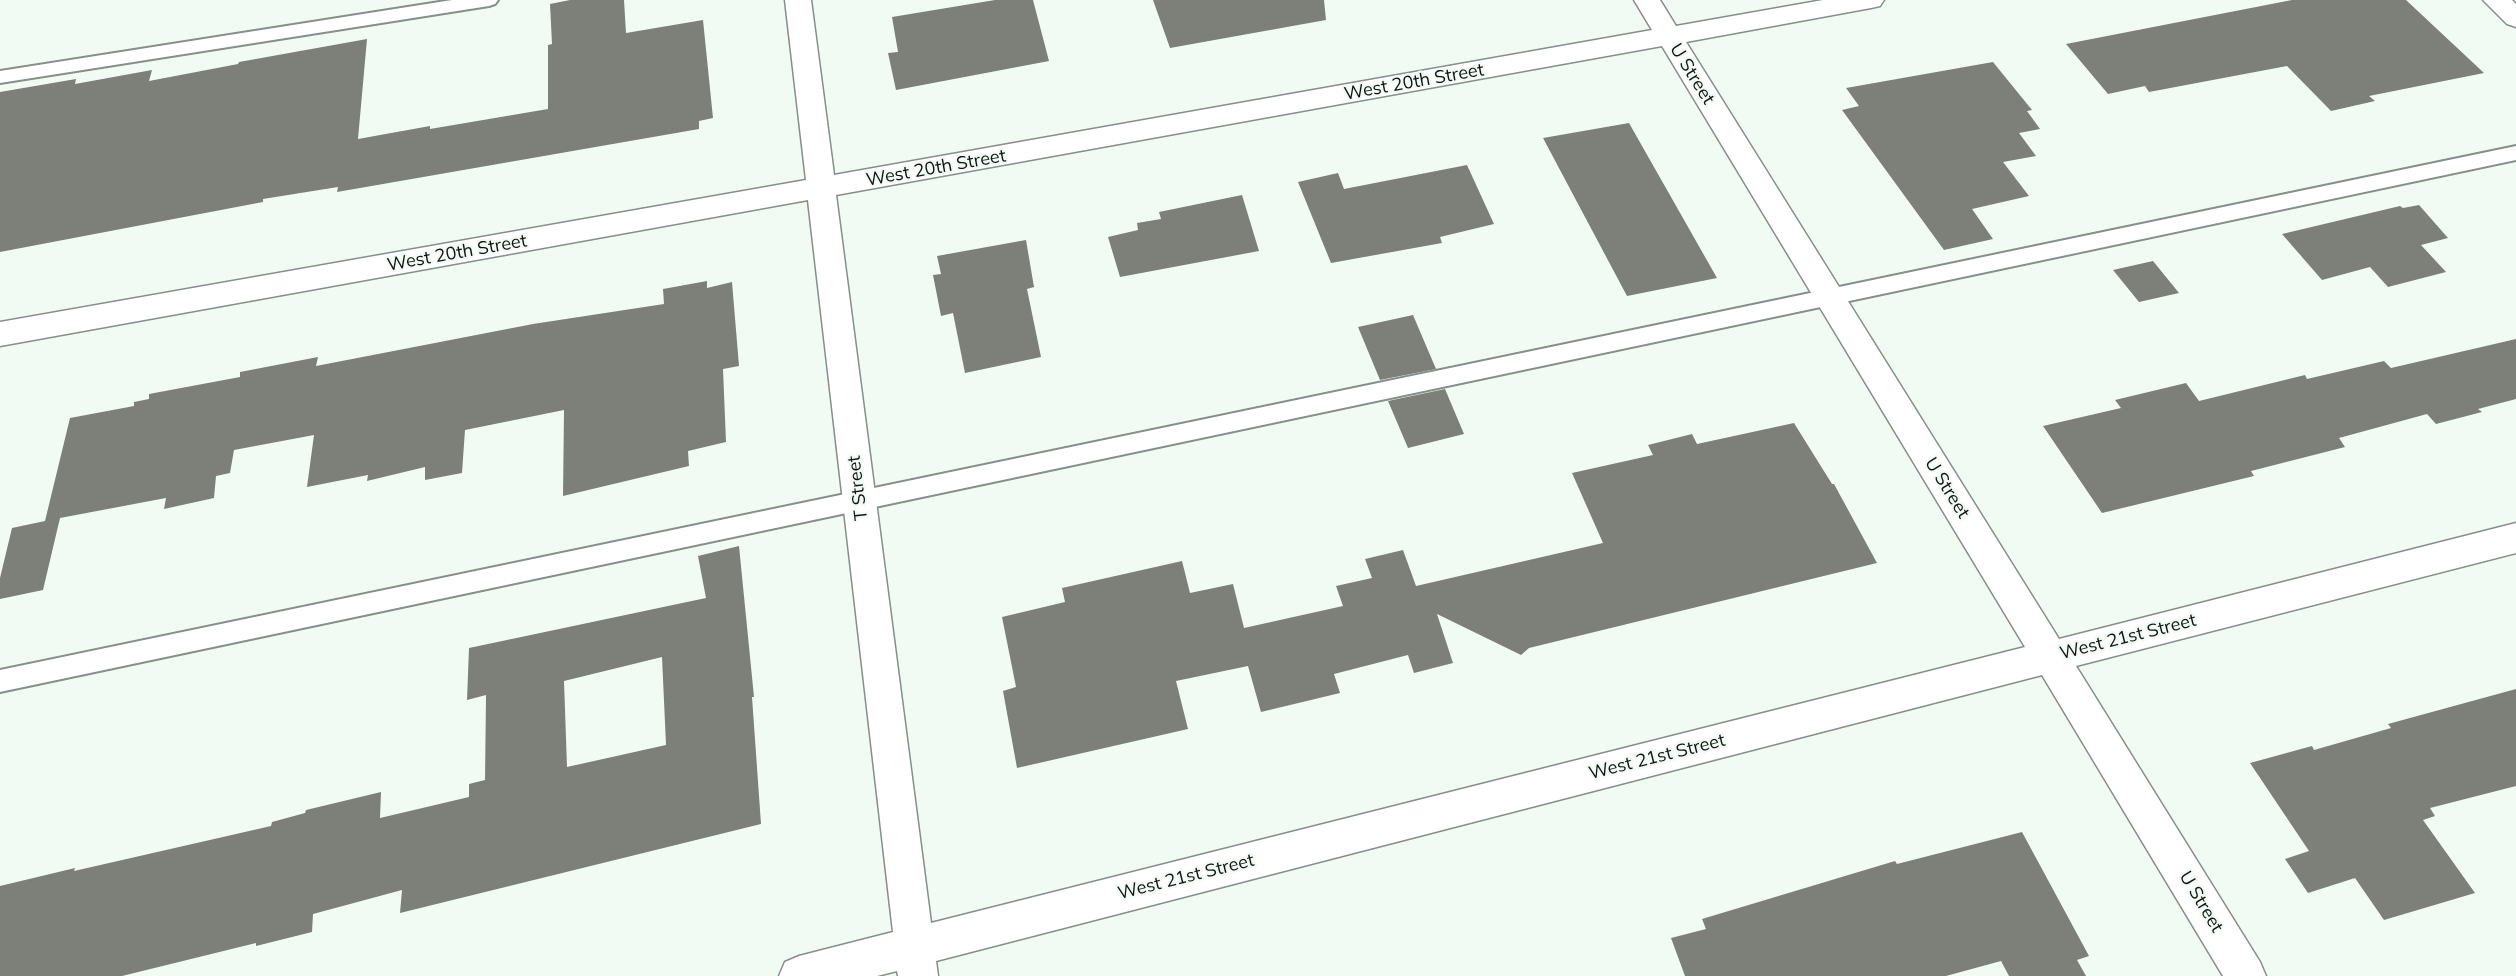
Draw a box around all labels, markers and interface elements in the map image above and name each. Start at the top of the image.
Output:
street label: U Street [1665,40,1719,108]
street label: West 20th Street [1342,59,1486,105]
street label: West 20th Street [864,145,1008,191]
street label: West 20th Street [385,230,529,276]
street label: T Street [843,454,873,522]
street label: U Street [1920,454,1974,522]
street label: West 21st Street [2058,610,2198,664]
street label: West 21st Street [1587,730,1727,784]
street label: West 21st Street [1116,850,1256,904]
street label: U Street [2174,867,2228,937]

